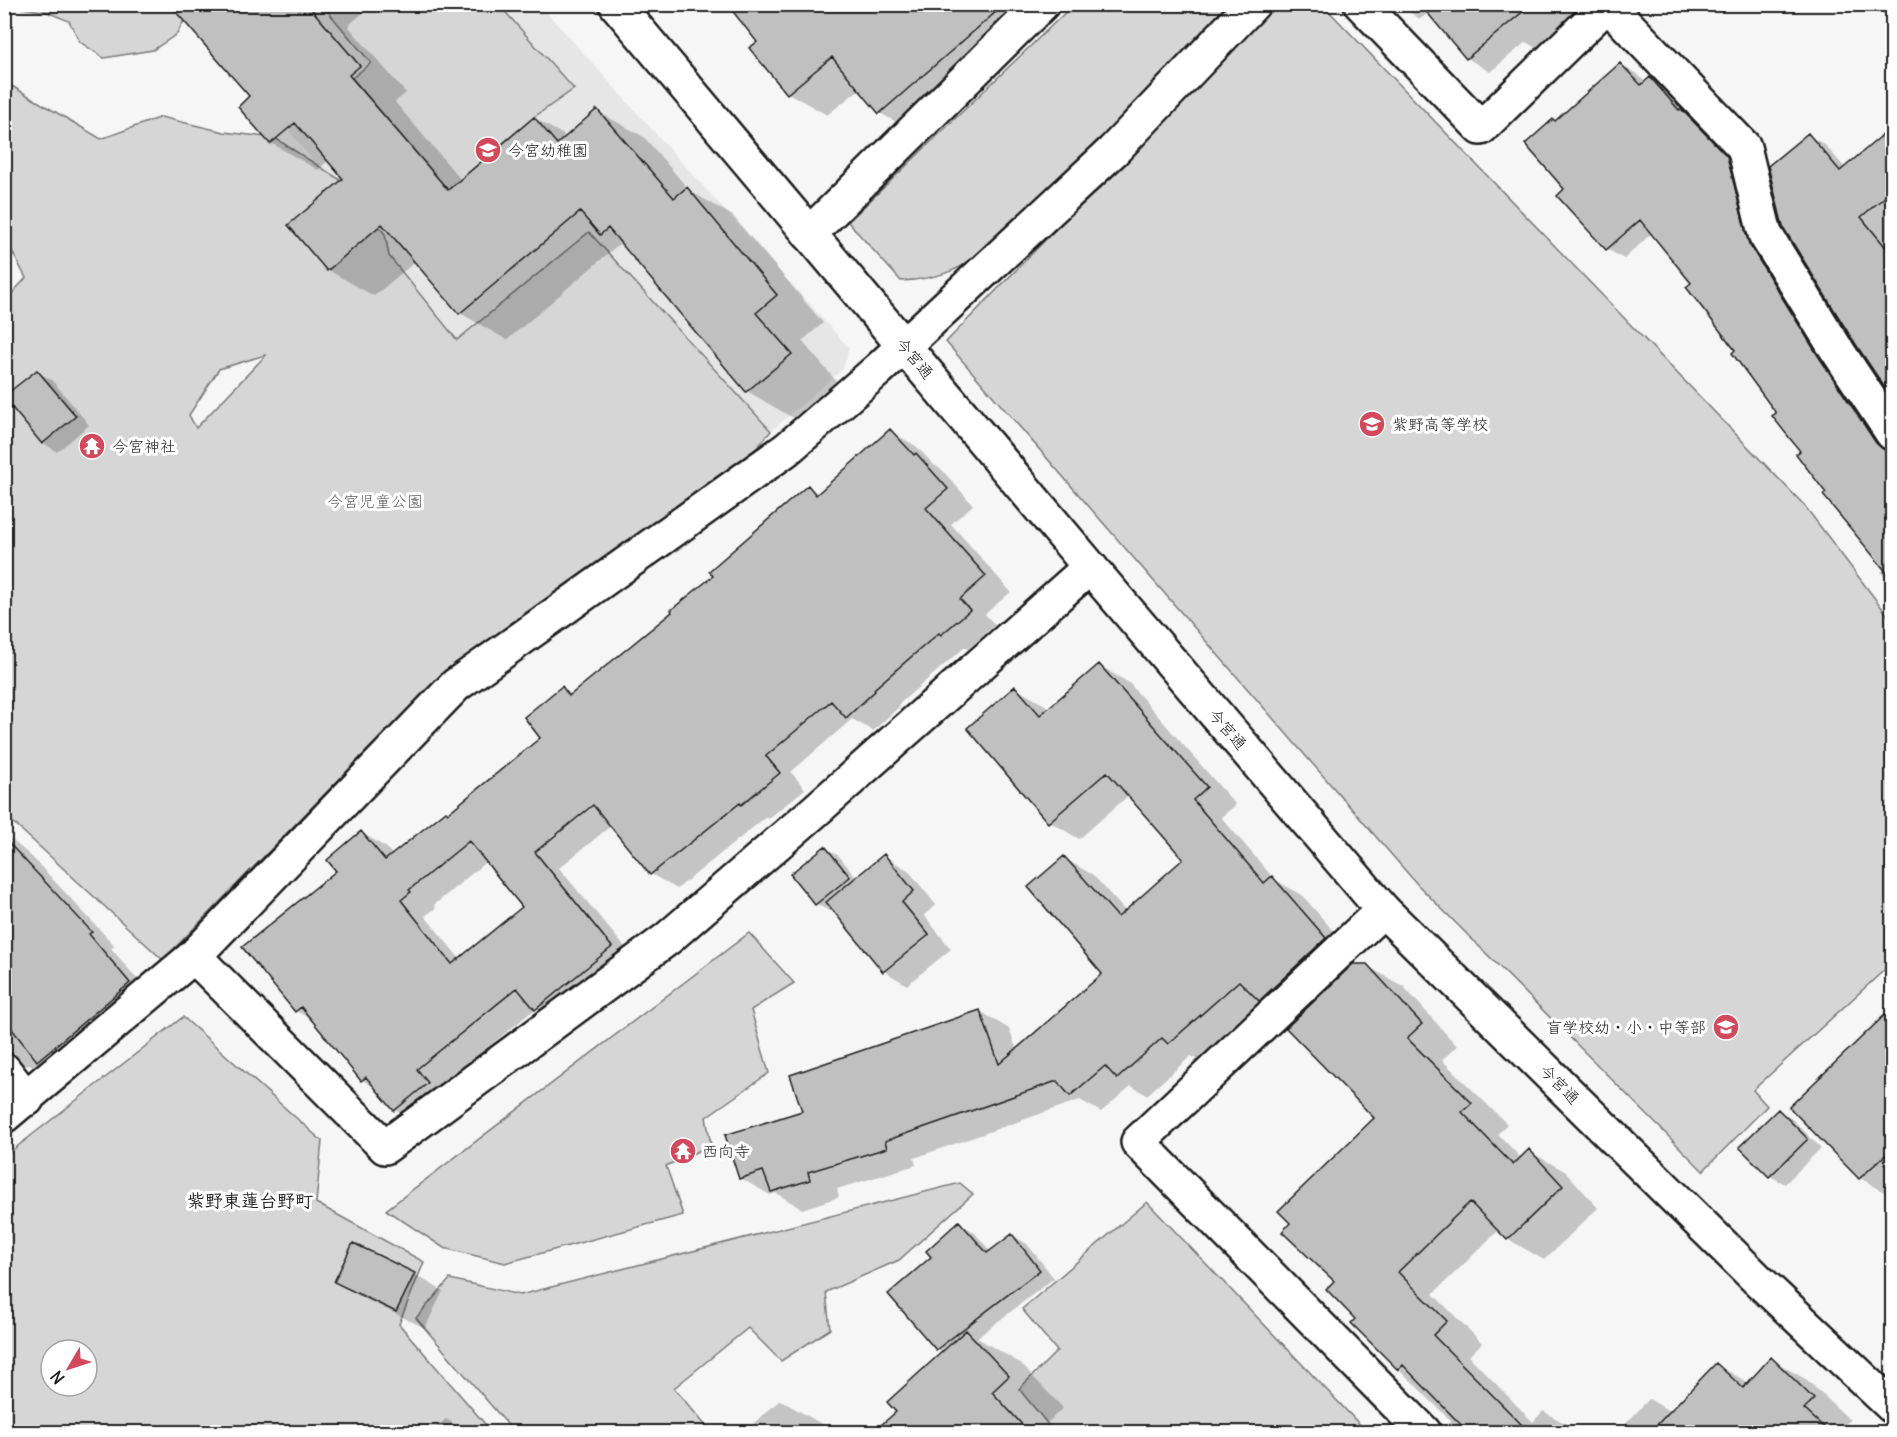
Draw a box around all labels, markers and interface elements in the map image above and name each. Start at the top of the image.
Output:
school or university icon: 今宮幼稚園 [473,135,503,165]
place label: 今宮幼稚園 [508,140,588,160]
street label: 今宮通 [892,333,938,383]
school or university icon: 紫野高等学校 [1357,409,1387,439]
place label: 紫野高等学校 [1392,414,1488,434]
temple icon: 今宮神社 [77,431,107,461]
place label: 今宮神社 [112,436,176,456]
park label: 今宮児童公園 [327,491,423,511]
street label: 今宮通 [1205,704,1251,754]
school or university icon: 盲学校幼・小・中等部 [1711,1012,1741,1042]
place label: 盲学校幼・小・中等部 [1546,1017,1706,1037]
street label: 今宮通 [1536,1060,1584,1108]
temple icon: 西向寺 [668,1136,698,1166]
place label: 西向寺 [702,1141,750,1161]
district label: 紫野東蓮台野町 [187,1189,313,1212]
north arrow [39,1338,99,1398]
text: N [46,1367,69,1388]

